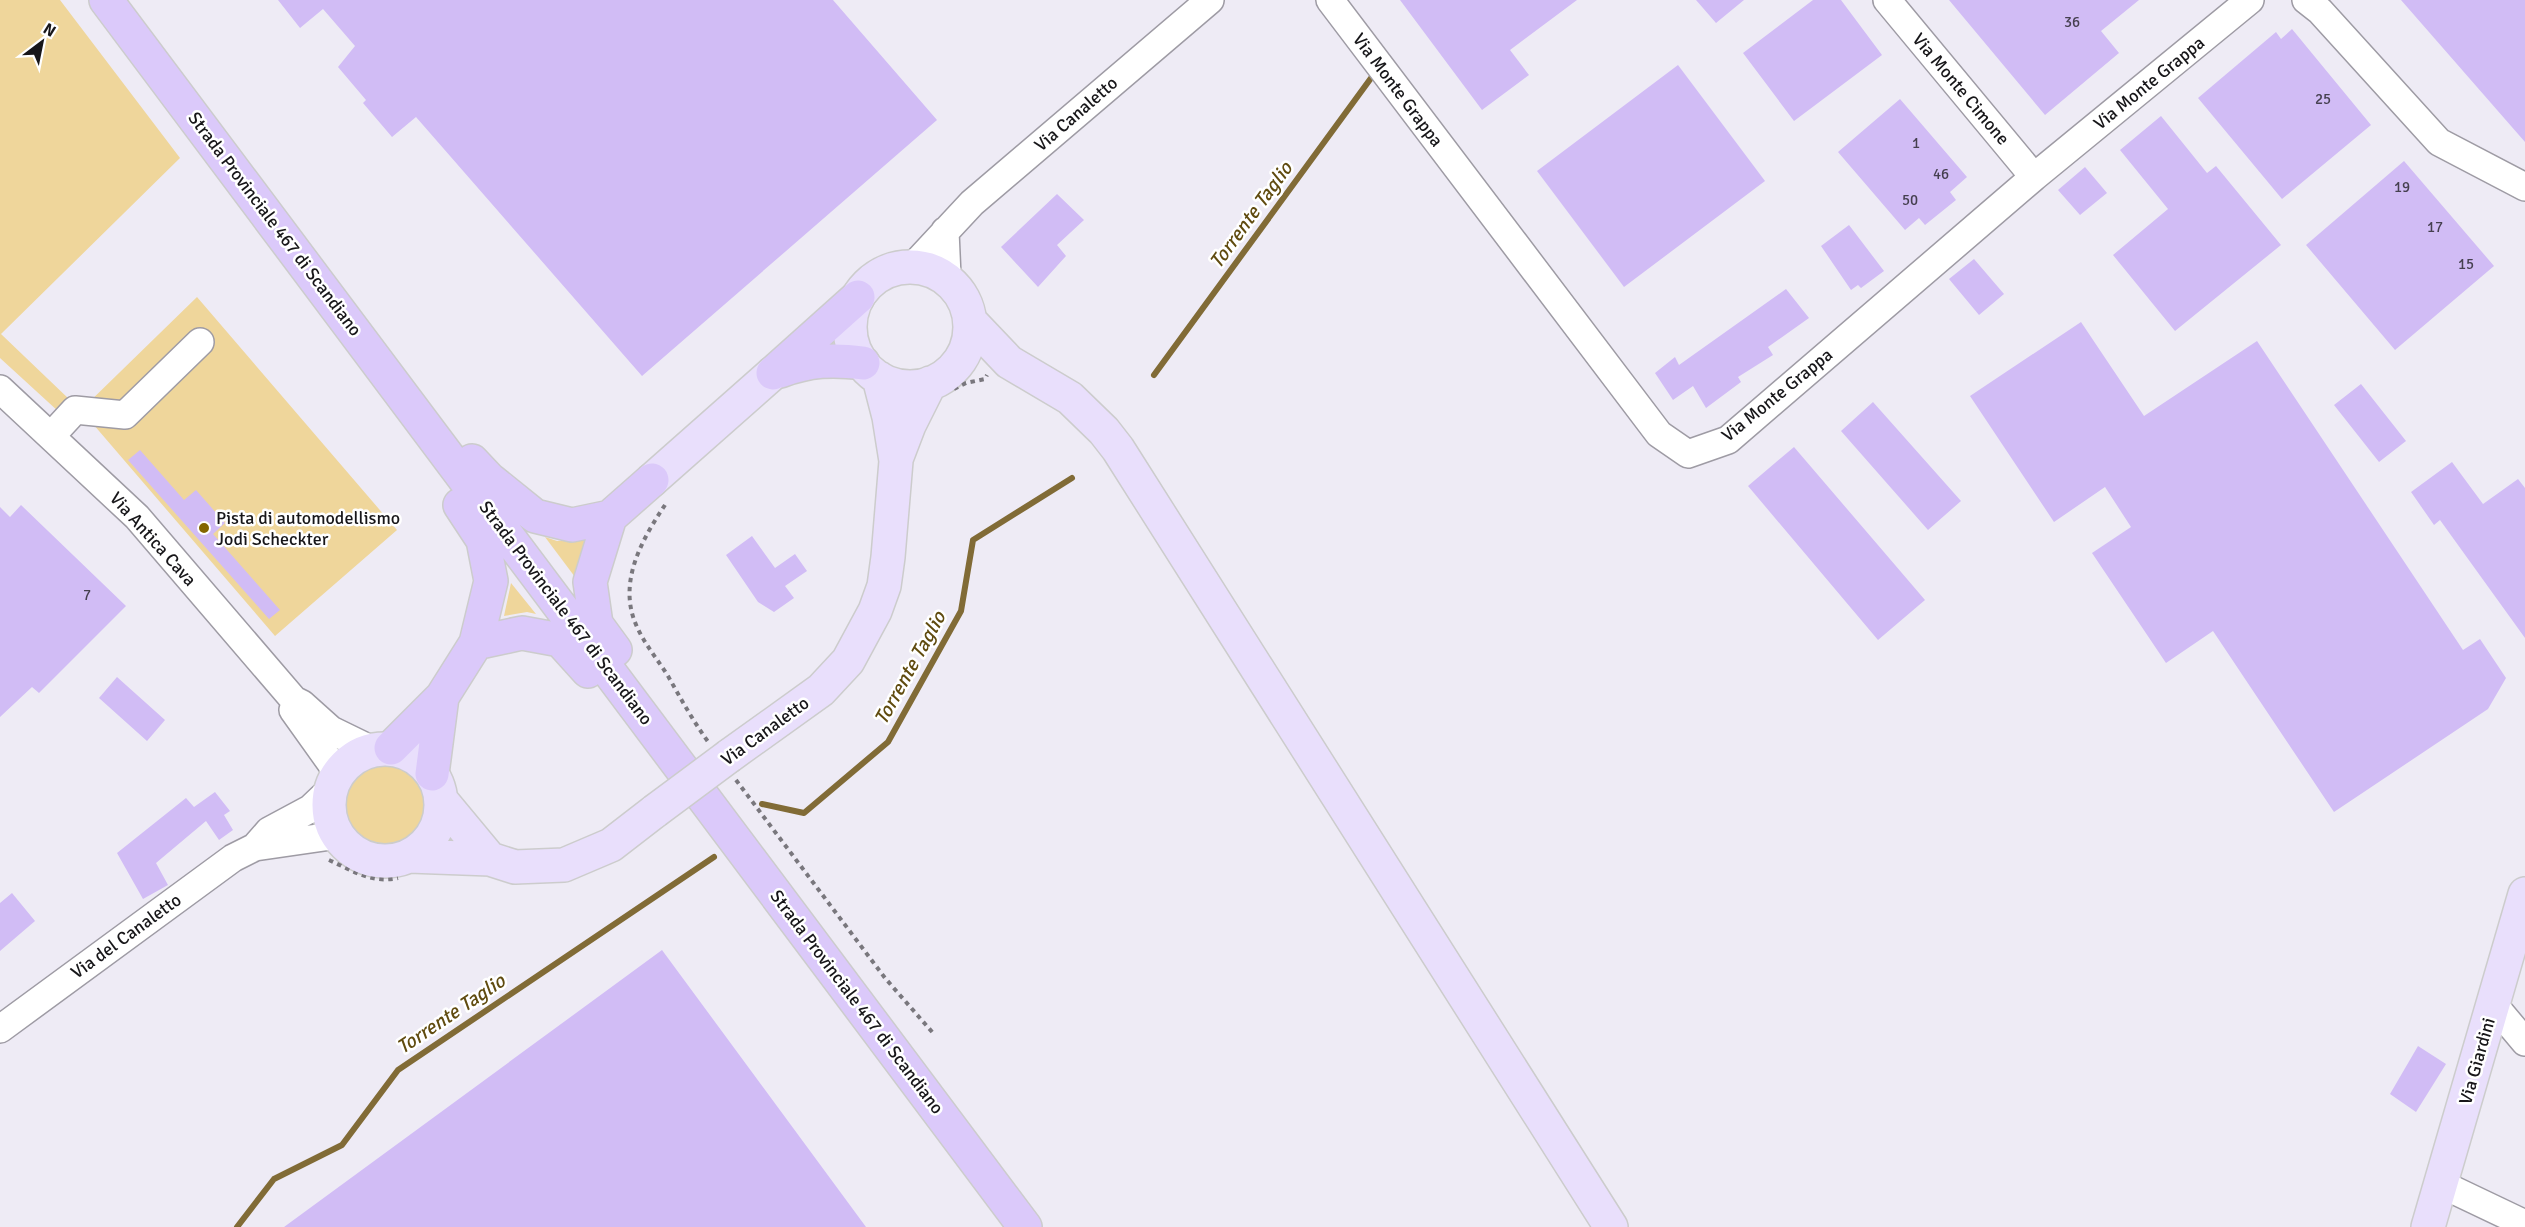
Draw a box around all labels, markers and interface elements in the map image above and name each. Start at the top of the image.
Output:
north arrow [12,12,72,72]
house number: 36 [2064,13,2080,31]
text: N [39,19,59,42]
street label: Via Monte Grappa [1348,29,1448,151]
street label: Via Monte Cimone [1908,29,2014,149]
street label: Via Monte Grappa [2089,31,2209,135]
street label: Via Canaletto [1030,72,1122,156]
house number: 25 [2315,90,2331,108]
street label: Strada Provinciale 467 di Scandiano [184,108,366,340]
house number: 1 [1912,134,1920,152]
water label: Torrente Taglio [1204,156,1299,273]
house number: 46 [1933,165,1949,183]
house number: 19 [2394,178,2410,196]
house number: 50 [1902,191,1918,209]
house number: 17 [2427,218,2443,236]
house number: 15 [2458,255,2474,273]
street label: Via Monte Grappa [1717,343,1837,447]
street label: Via Antica Cava [105,487,201,591]
street label: Strada Provinciale 467 di Scandiano [475,497,657,729]
place label: Pista di automodellismo Jodi Scheckter [216,507,400,550]
marker: Pista di automodellismo Jodi Scheckter [197,521,211,535]
house number: 7 [83,586,91,604]
water label: Torrente Taglio [869,606,952,729]
street label: Via Canaletto [717,692,813,770]
street label: Strada Provinciale 467 di Scandiano [766,886,948,1118]
street label: Via del Canaletto [67,889,185,983]
water label: Torrente Taglio [392,968,511,1059]
street label: Via Giardini [2454,1015,2500,1107]

